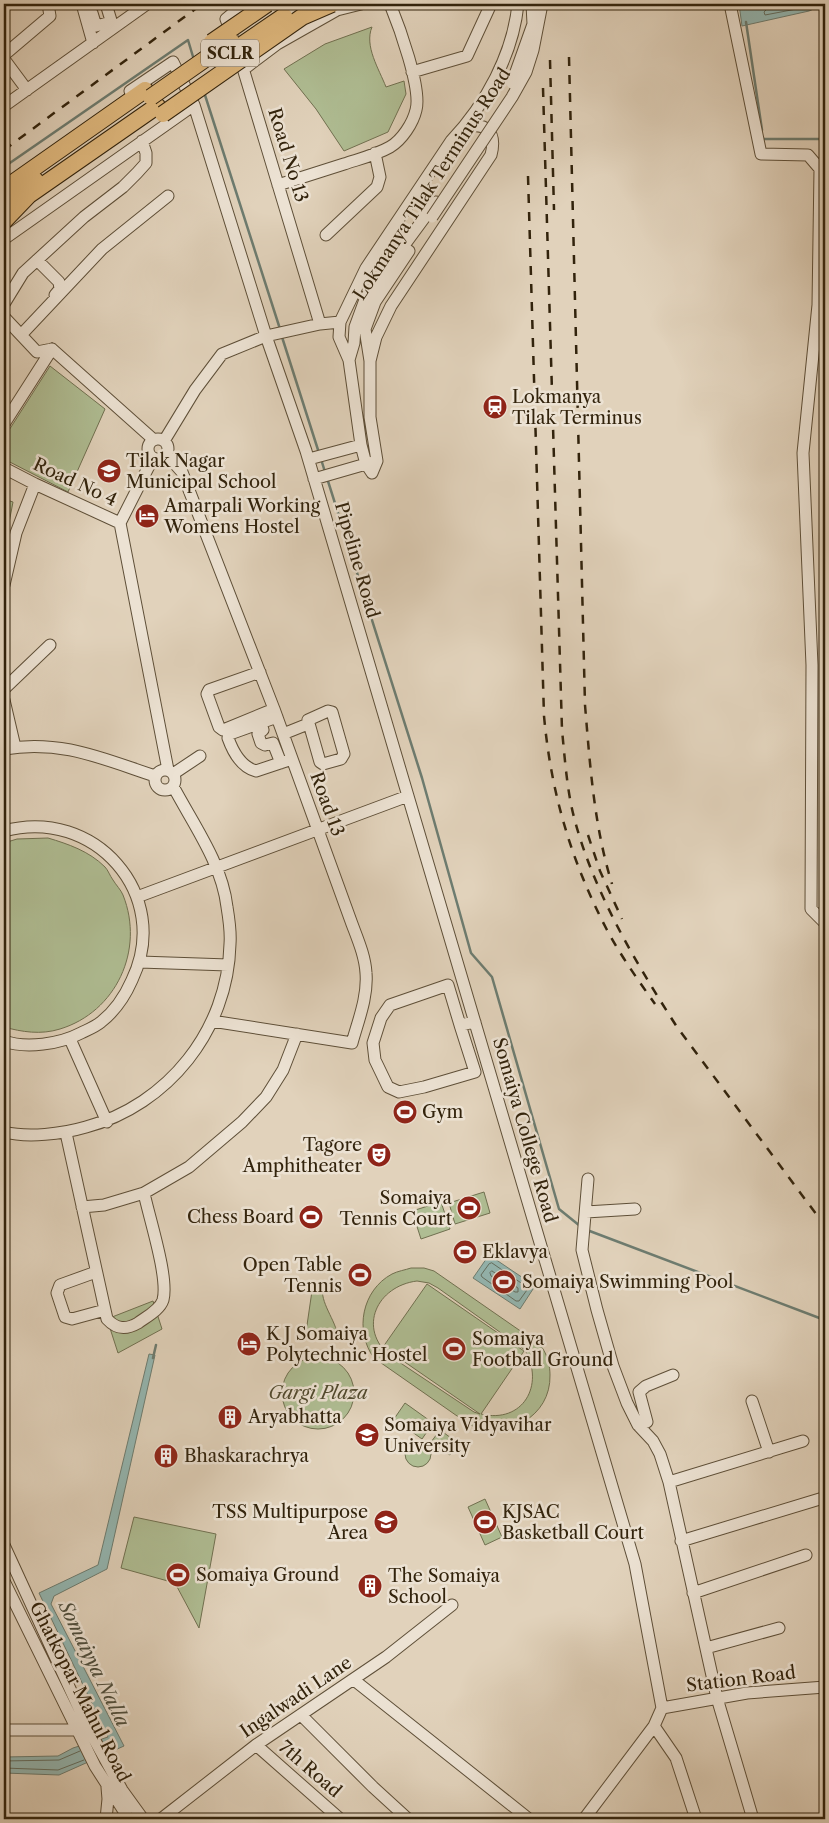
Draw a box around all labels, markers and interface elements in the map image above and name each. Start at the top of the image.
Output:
road number: SCLR [201,40,259,66]
street label: Lokmanya Tilak Terminus Road [349,64,515,304]
street label: Road No 13 [263,105,313,205]
place label: Lokmanya Tilak Terminus [512,386,642,429]
station icon: Lokmanya Tilak Terminus [482,394,508,420]
place label: Tilak Nagar Municipal School [126,450,276,493]
street label: Road No 4 [30,453,120,511]
school or university icon: Tilak Nagar Municipal School [96,458,122,484]
place label: Amarpali Working Womens Hostel [163,495,321,538]
street label: Pipeline Road [330,499,384,621]
hotel icon: Amarpali Working Womens Hostel [134,503,160,529]
street label: Road 13 [305,769,349,839]
street label: Somaiya College Road [488,1035,562,1225]
sports icon: Gym [392,1099,418,1125]
place label: Gym [422,1101,463,1123]
place label: Tagore Amphitheater [242,1134,362,1177]
theatre icon: Tagore Amphitheater [366,1142,392,1168]
place label: Somaiya Tennis Court [340,1187,453,1230]
sports icon: Somaiya Tennis Court [456,1195,482,1221]
sports icon: Chess Board [298,1204,324,1230]
place label: Chess Board [187,1206,294,1228]
sports icon: Eklavya [452,1239,478,1265]
place label: Eklavya [482,1241,548,1263]
place label: Open Table Tennis [243,1254,342,1297]
sports icon: Open Table Tennis [347,1262,373,1288]
sports icon: Somaiya Swimming Pool [491,1269,517,1295]
place label: Somaiya Swimming Pool [522,1271,733,1293]
place label: K J Somaiya Polytechnic Hostel [266,1323,427,1366]
place label: Somaiya Football Ground [472,1328,613,1371]
hotel icon: K J Somaiya Polytechnic Hostel [236,1331,262,1357]
sports icon: Somaiya Football Ground [441,1336,467,1362]
park label: Gargi Plaza [268,1382,368,1404]
building icon: Aryabhatta [217,1404,243,1430]
place label: Aryabhatta [247,1406,342,1428]
place label: Somaiya Vidyavihar University [384,1414,552,1457]
school or university icon: Somaiya Vidyavihar University [354,1422,380,1448]
building icon: Bhaskarachrya [153,1443,179,1469]
place label: Bhaskarachrya [184,1445,309,1467]
place label: TSS Multipurpose Area [212,1501,368,1544]
place label: KJSAC Basketball Court [502,1501,644,1544]
school or university icon: TSS Multipurpose Area [373,1509,399,1535]
sports icon: KJSAC Basketball Court [472,1509,498,1535]
sports icon: Somaiya Ground [165,1562,191,1588]
place label: Somaiya Ground [196,1564,339,1586]
place label: The Somaiya School [388,1565,501,1608]
building icon: The Somaiya School [357,1573,383,1599]
water label: Somaiyya Nalla [53,1597,135,1731]
street label: Ghatkopar Mahul Road [25,1598,135,1786]
street label: Ingalwadi Lane [236,1652,356,1742]
street label: Station Road [685,1661,797,1697]
street label: 7th Road [274,1736,346,1802]

